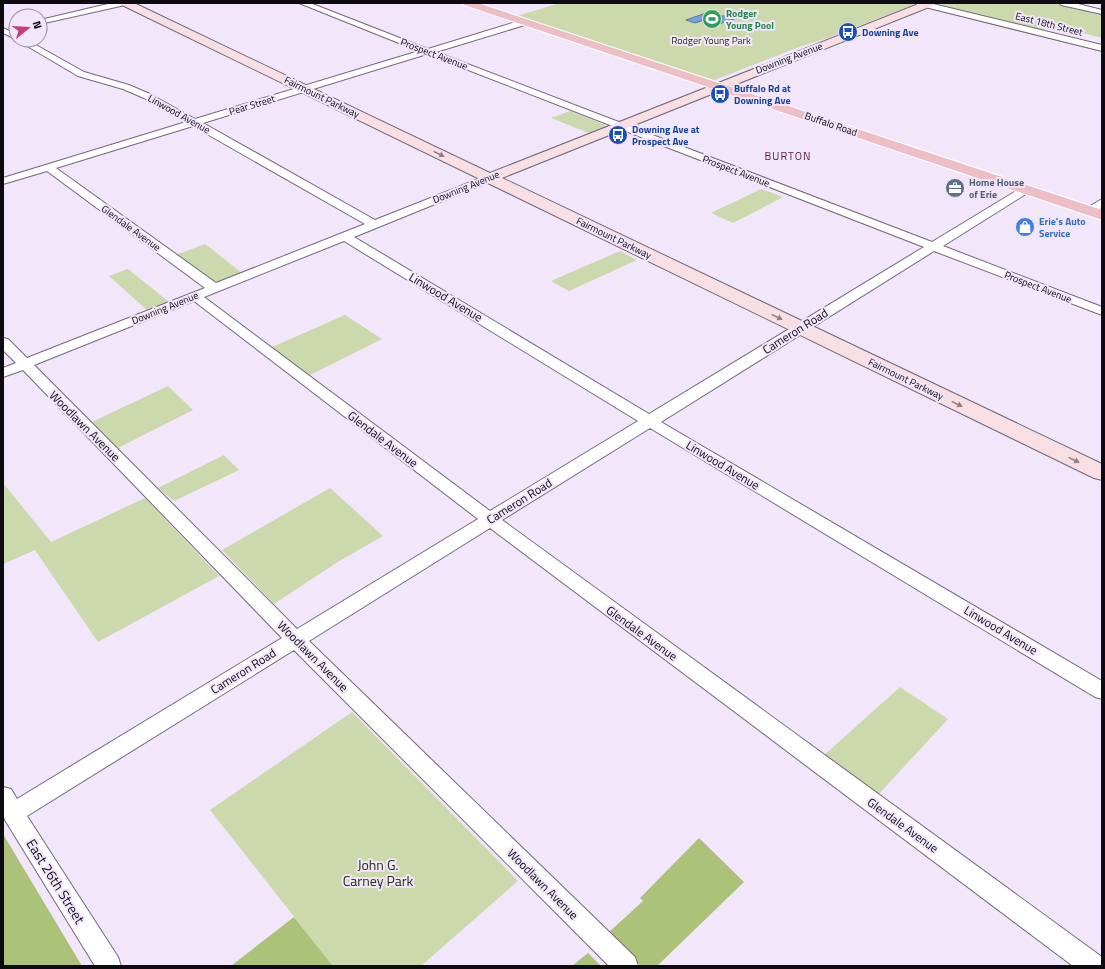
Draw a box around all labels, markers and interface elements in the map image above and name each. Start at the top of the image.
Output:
place label: Rodger Young Pool [726,6,774,33]
north arrow [8,8,48,48]
sports icon: Rodger Young Pool [701,8,723,30]
street label: East 18th Street [1014,8,1085,40]
text: N [29,19,46,31]
bus stop icon: Downing Ave [837,21,859,43]
place label: Downing Ave [862,25,919,40]
park label: Rodger Young Park [671,33,751,48]
street label: Prospect Avenue [398,34,470,74]
street label: Downing Avenue [753,38,825,78]
street label: Fairmount Parkway [282,72,362,122]
place label: Buffalo Rd at Downing Ave [734,81,791,108]
bus stop icon: Buffalo Rd at Downing Ave [709,83,731,105]
street label: Linwood Avenue [145,91,213,137]
street label: Pear Street [227,91,277,119]
street label: Buffalo Road [803,108,859,140]
place label: Downing Ave at Prospect Ave [632,122,700,149]
bus stop icon: Downing Ave at Prospect Ave [607,124,629,146]
district label: BURTON [765,148,811,164]
one-way arrow [433,151,445,157]
street label: Prospect Avenue [700,151,772,191]
street label: Downing Avenue [430,167,502,207]
place label: Home House of Erie [969,175,1024,202]
office icon: Home House of Erie [944,177,966,199]
street label: Glendale Avenue [98,201,164,255]
street label: Fairmount Parkway [574,213,654,263]
place label: Erie's Auto Service [1039,214,1086,241]
shop icon: Erie's Auto Service [1014,216,1036,238]
street label: Linwood Avenue [406,267,486,327]
street label: Prospect Avenue [1002,267,1074,307]
street label: Downing Avenue [129,288,201,328]
street label: Cameron Road [759,303,831,359]
one-way arrow [771,314,783,320]
street label: Fairmount Parkway [866,354,946,404]
street label: Woodlawn Avenue [45,386,125,466]
one-way arrow [951,401,963,407]
street label: Glendale Avenue [344,406,422,472]
street label: Linwood Avenue [683,435,763,495]
one-way arrow [1069,457,1080,463]
street label: Cameron Road [483,473,555,529]
street label: Linwood Avenue [961,600,1041,660]
street label: Glendale Avenue [602,601,682,665]
street label: Woodlawn Avenue [273,616,353,696]
street label: Cameron Road [207,643,279,699]
street label: Glendale Avenue [863,793,943,857]
street label: East 26th Street [22,834,91,928]
street label: Woodlawn Avenue [503,844,583,924]
park label: John G. Carney Park [343,854,414,891]

